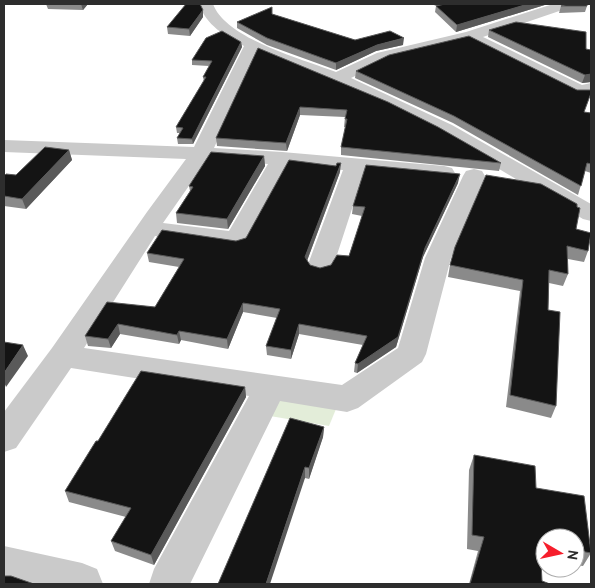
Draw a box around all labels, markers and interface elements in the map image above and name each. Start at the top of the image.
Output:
north arrow [535,528,585,578]
text: N [562,548,581,561]

